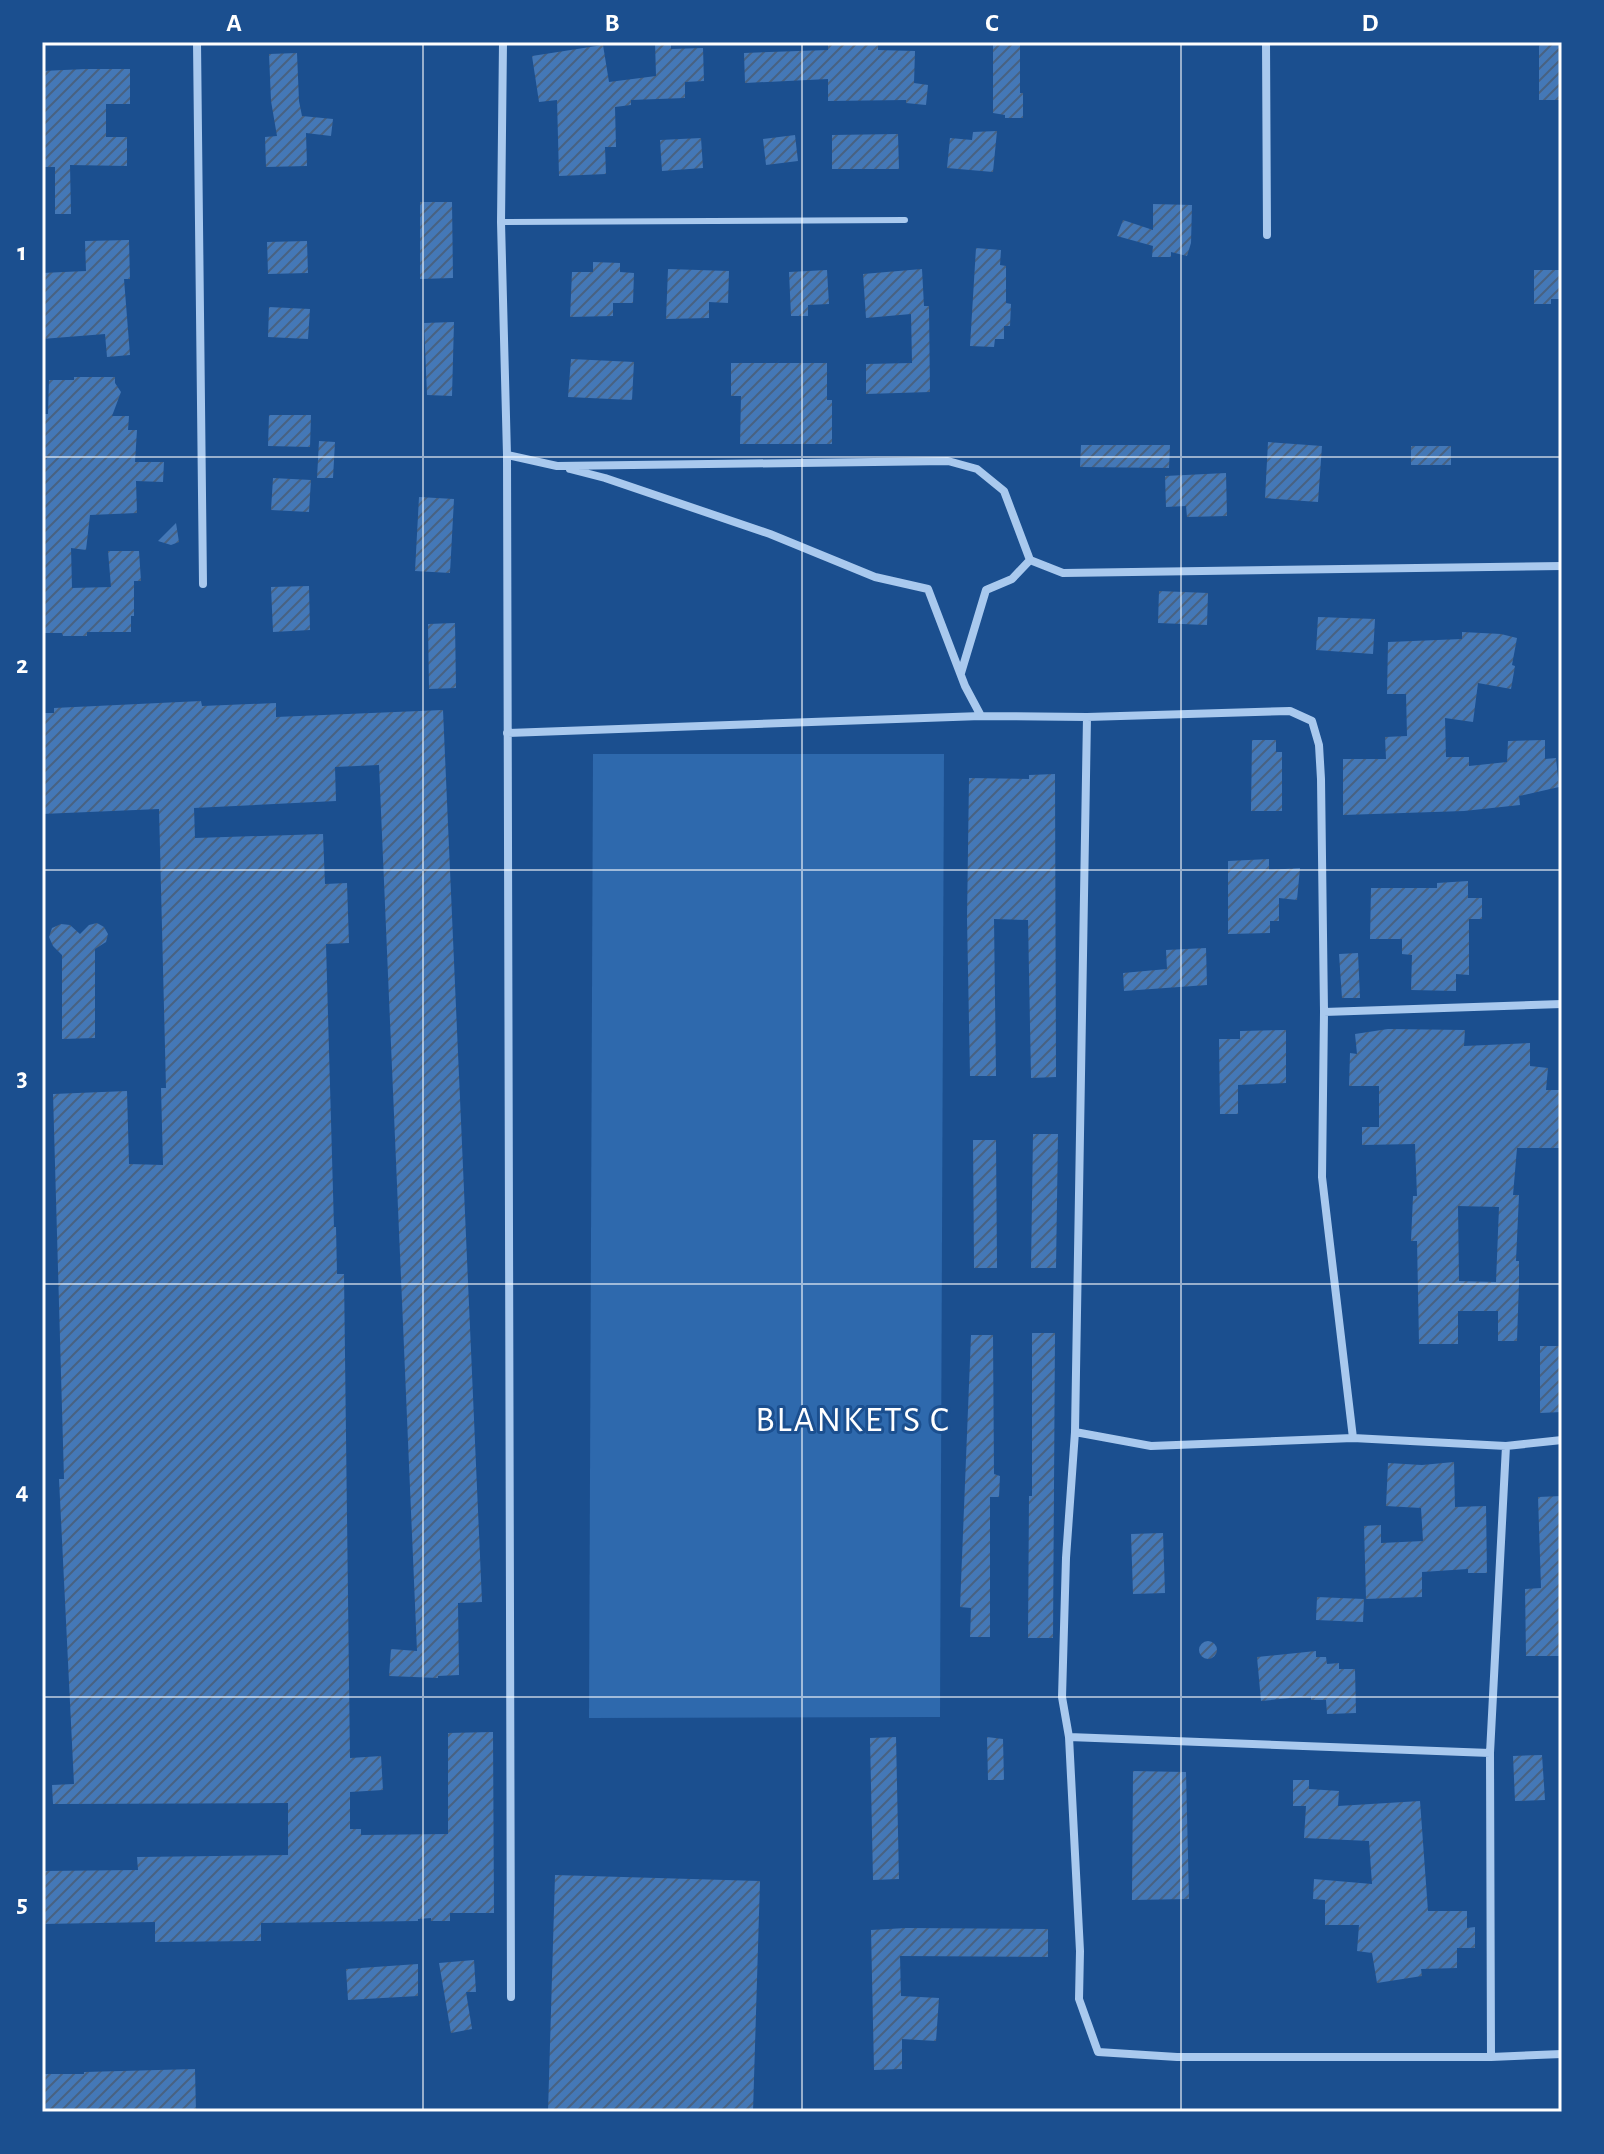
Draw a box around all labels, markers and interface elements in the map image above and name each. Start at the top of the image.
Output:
text: A [226,10,242,36]
text: B [604,10,620,36]
text: C [985,10,999,36]
text: D [1361,10,1379,36]
text: 1 [17,239,27,265]
text: 2 [16,652,28,678]
text: 3 [16,1065,28,1091]
district label: BLANKETS C [755,1402,951,1438]
text: 4 [15,1478,29,1504]
text: 5 [16,1891,28,1917]

